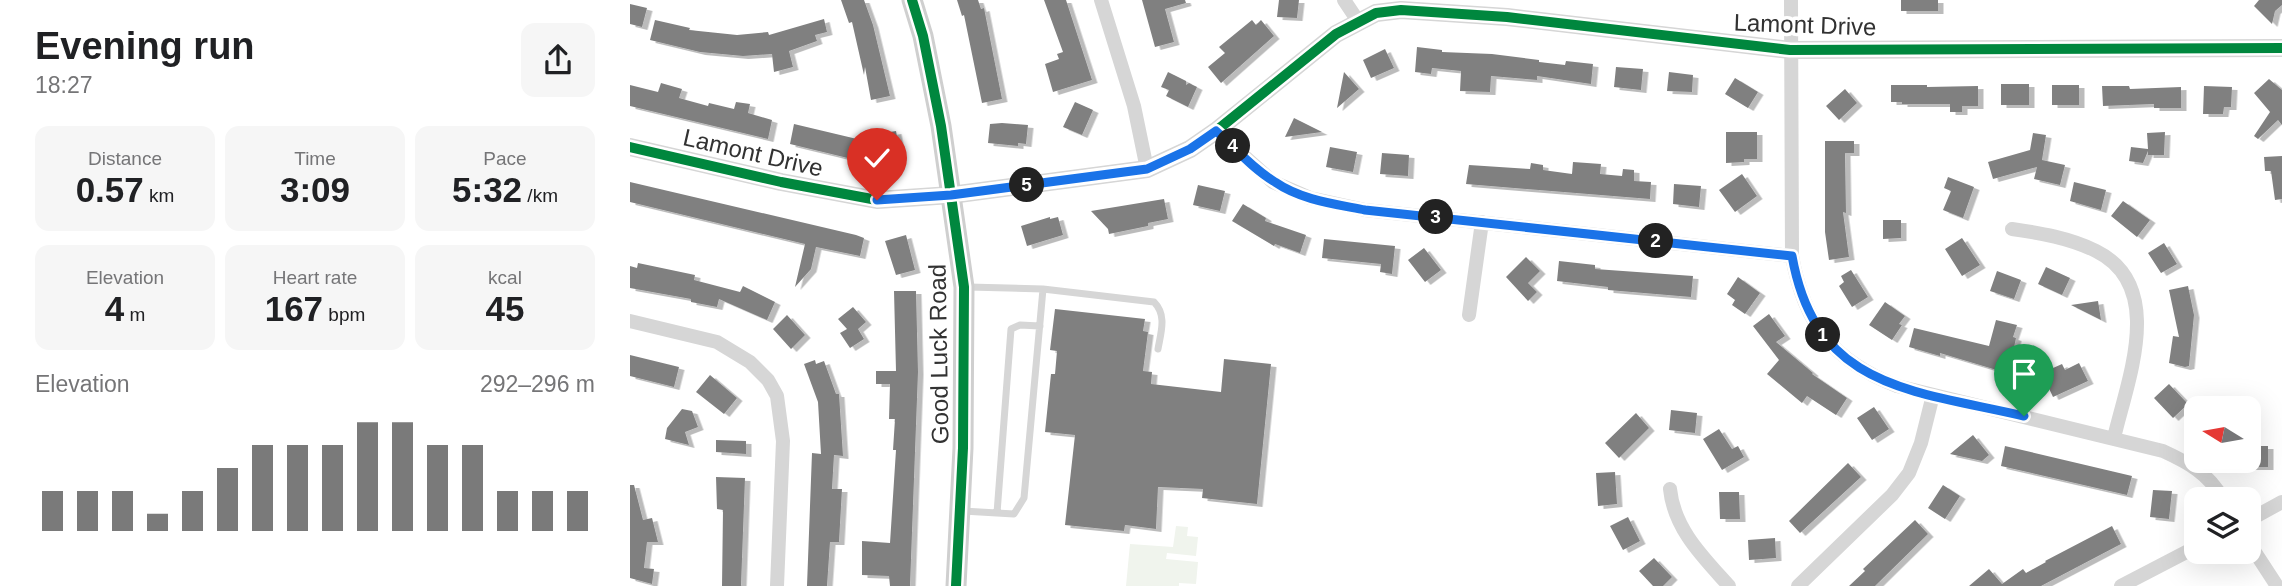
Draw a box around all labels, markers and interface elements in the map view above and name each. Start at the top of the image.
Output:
street label: Lamont Drive [1733,9,1877,40]
button: share [521,23,595,97]
text: Evening run [35,25,255,67]
text: 18:27 [35,72,93,98]
street label: Lamont Drive [681,123,826,182]
pin [847,128,907,200]
pin: 4 [1216,128,1250,164]
text: 4 [1227,135,1238,156]
icon: check [858,139,896,177]
text: Distance [88,148,162,169]
text: Time [294,148,336,169]
text: Pace [483,148,527,169]
pin: 5 [1010,168,1044,202]
text: 0.57 [76,170,144,209]
text: 3:09 [280,170,350,209]
text: 5:32 [452,170,522,209]
text: 5 [1021,174,1032,195]
text: km [144,185,174,206]
text: /km [522,185,558,206]
pin: 3 [1418,200,1454,234]
text: 3 [1430,206,1441,227]
pin: 2 [1639,224,1674,258]
text: 2 [1650,230,1661,251]
street label: Good Luck Road [923,264,954,444]
text: Elevation [86,267,164,288]
text: Heart rate [273,267,357,288]
text: kcal [488,267,522,288]
text: 4 [105,289,124,328]
text: 167 [265,289,323,328]
text: 45 [486,289,524,328]
text: m [124,304,145,325]
text: bpm [323,304,365,325]
pin: 1 [1806,318,1840,352]
text: 1 [1817,324,1828,345]
pin [1994,344,2054,416]
icon: arrive [2005,355,2043,393]
text: Elevation [35,371,130,397]
text: 292–296 m [480,371,595,397]
north arrow [2184,396,2261,472]
map controls [2184,396,2261,564]
button: layers [2184,487,2261,564]

